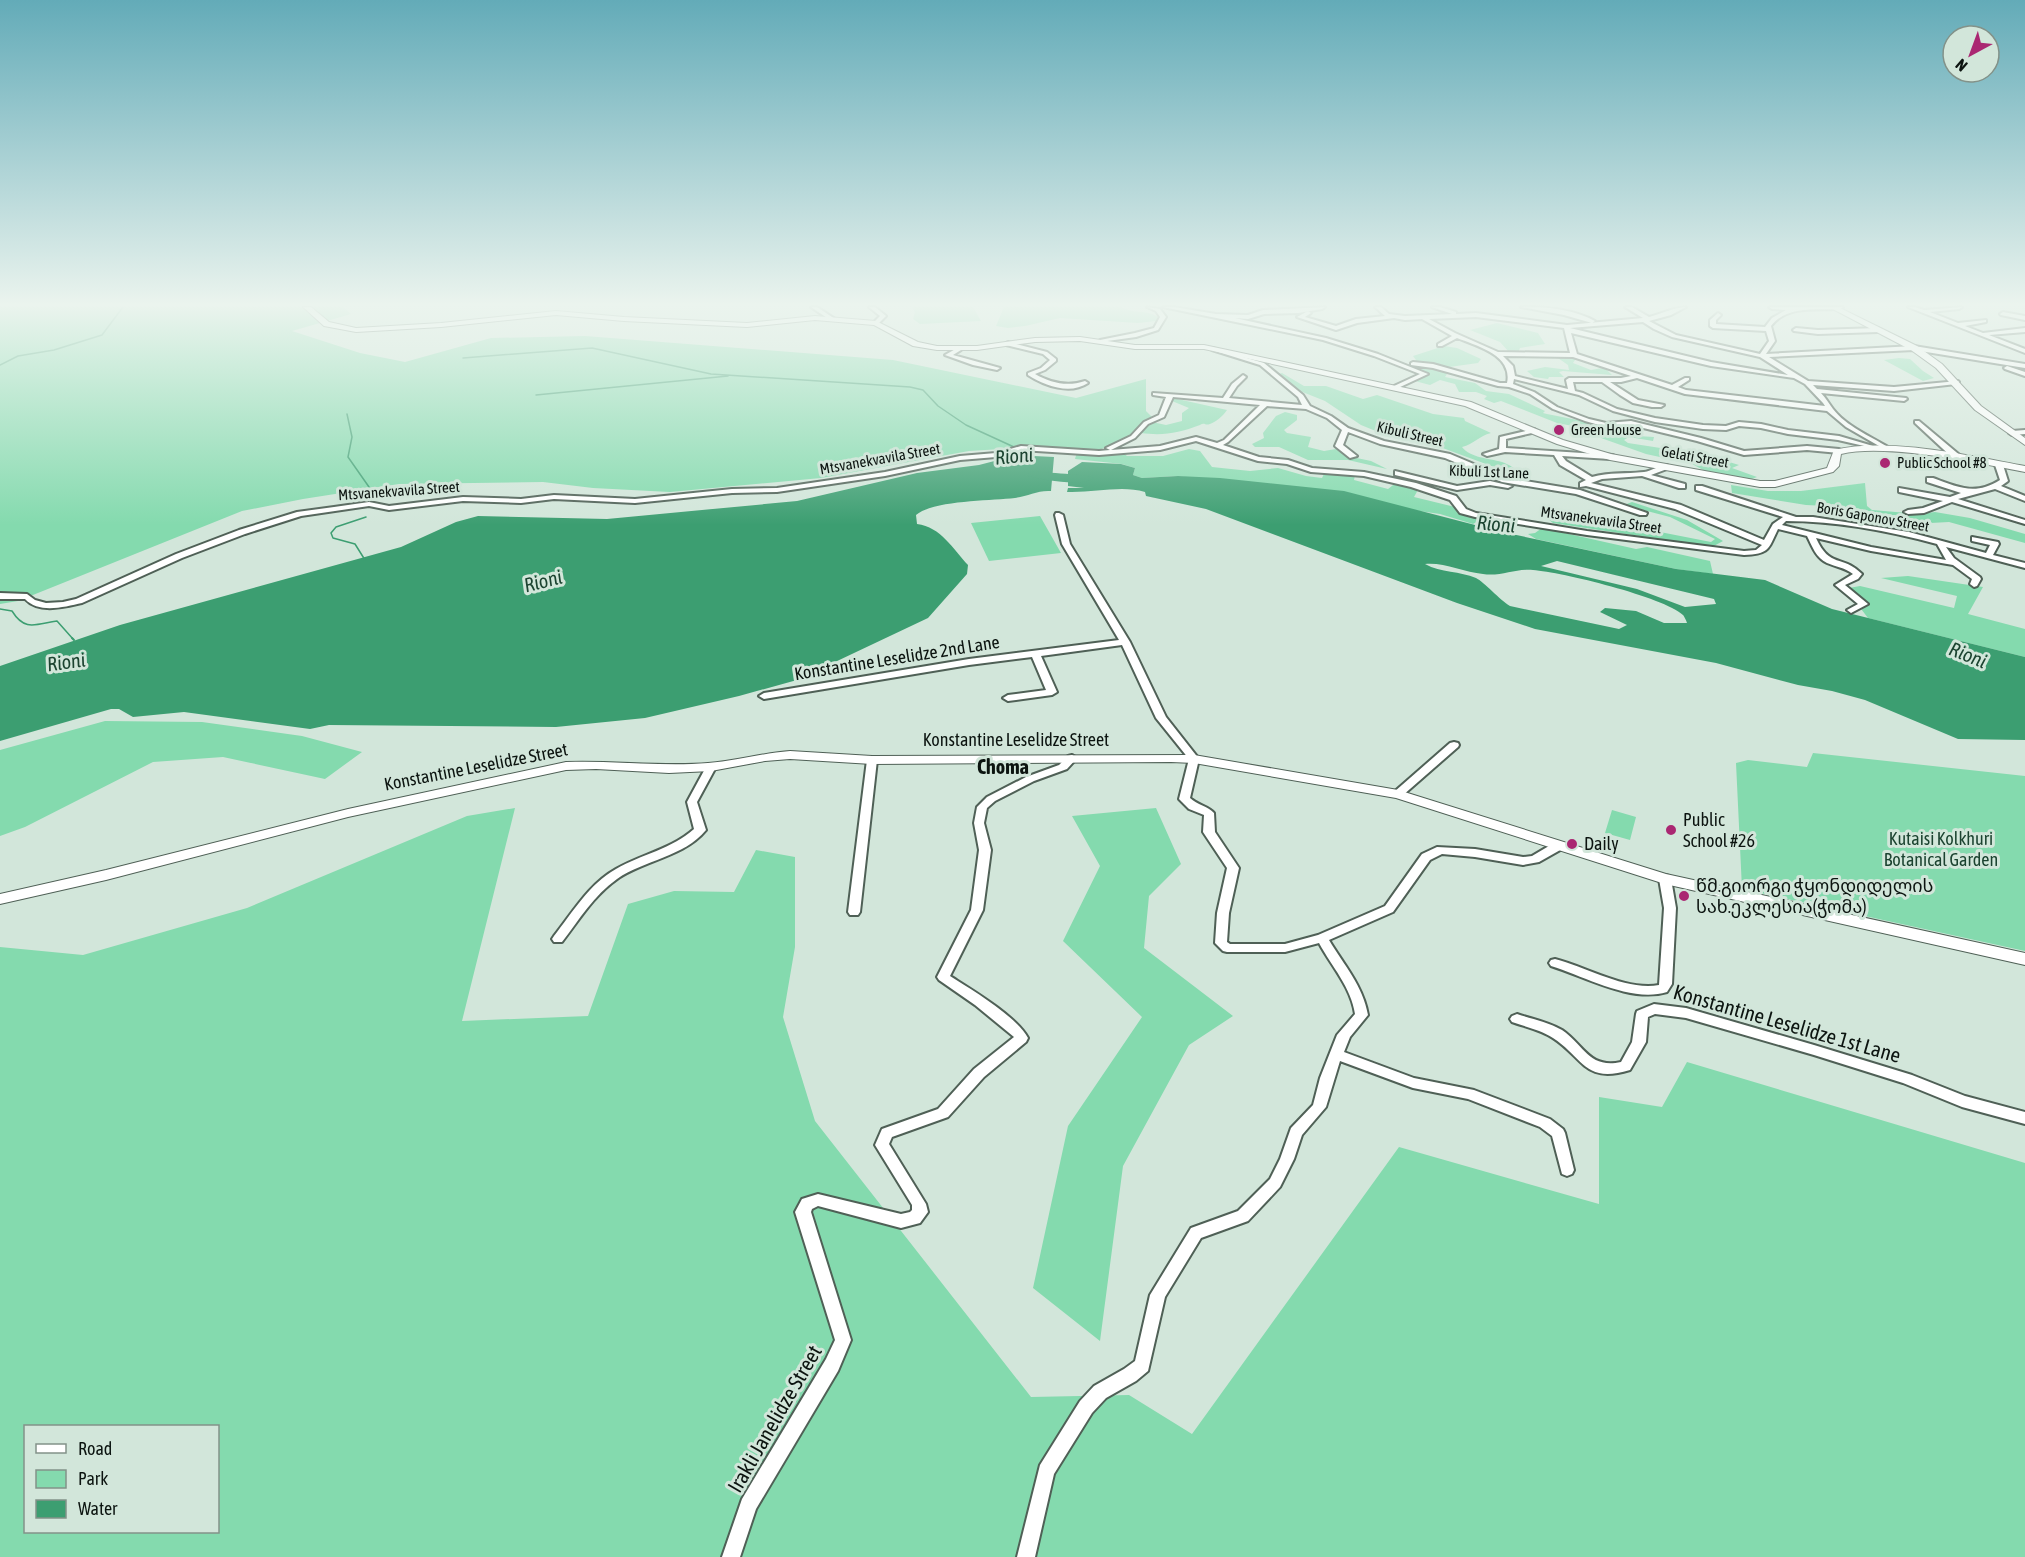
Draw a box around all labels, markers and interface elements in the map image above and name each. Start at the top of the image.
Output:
north arrow [1941,24,2001,84]
text: N [1952,55,1971,75]
street label: Kibuli Street [1375,418,1445,449]
place label: Green House [1571,421,1642,438]
marker: Green House [1552,423,1566,437]
street label: Mtsvanekvavila Street [818,440,941,477]
water label: Rioni [994,442,1034,469]
street label: Gelati Street [1660,442,1730,471]
place label: Public School #8 [1897,454,1987,471]
marker: Public School #8 [1878,456,1892,470]
street label: Kibuli 1st Lane [1449,462,1530,481]
street label: Mtsvanekvavila Street [338,478,460,503]
street label: Boris Gaponov Street [1816,498,1931,535]
street label: Mtsvanekvavila Street [1540,503,1663,536]
water label: Rioni [1476,510,1517,537]
water label: Rioni [522,565,565,596]
street label: Konstantine Leselidze 2nd Lane [793,631,1001,684]
water label: Rioni [1946,637,1991,673]
water label: Rioni [45,647,87,676]
street label: Konstantine Leselidze Street [923,729,1109,750]
street label: Konstantine Leselidze Street [382,738,569,795]
district label: Choma [977,755,1029,778]
place label: Public School #26 [1683,809,1755,851]
marker: Public School #26 [1664,823,1678,837]
park label: Kutaisi Kolkhuri Botanical Garden [1884,828,1998,870]
place label: Daily [1584,833,1619,854]
marker: Daily [1565,837,1579,851]
place label: წმ.გიორგი ჭყონდიდელის სახ.ეკლესია(ჭომა) [1696,875,1934,918]
marker: წმ.გიორგი ჭყონდიდელის სახ.ეკლესია(ჭომა) [1677,889,1691,903]
street label: Konstantine Leselidze 1st Lane [1671,979,1904,1067]
street label: Irakli Janelidze Street [722,1341,826,1496]
legend [24,1425,219,1533]
text: Road [78,1438,112,1459]
text: Park [78,1468,108,1489]
text: Water [78,1498,118,1519]

